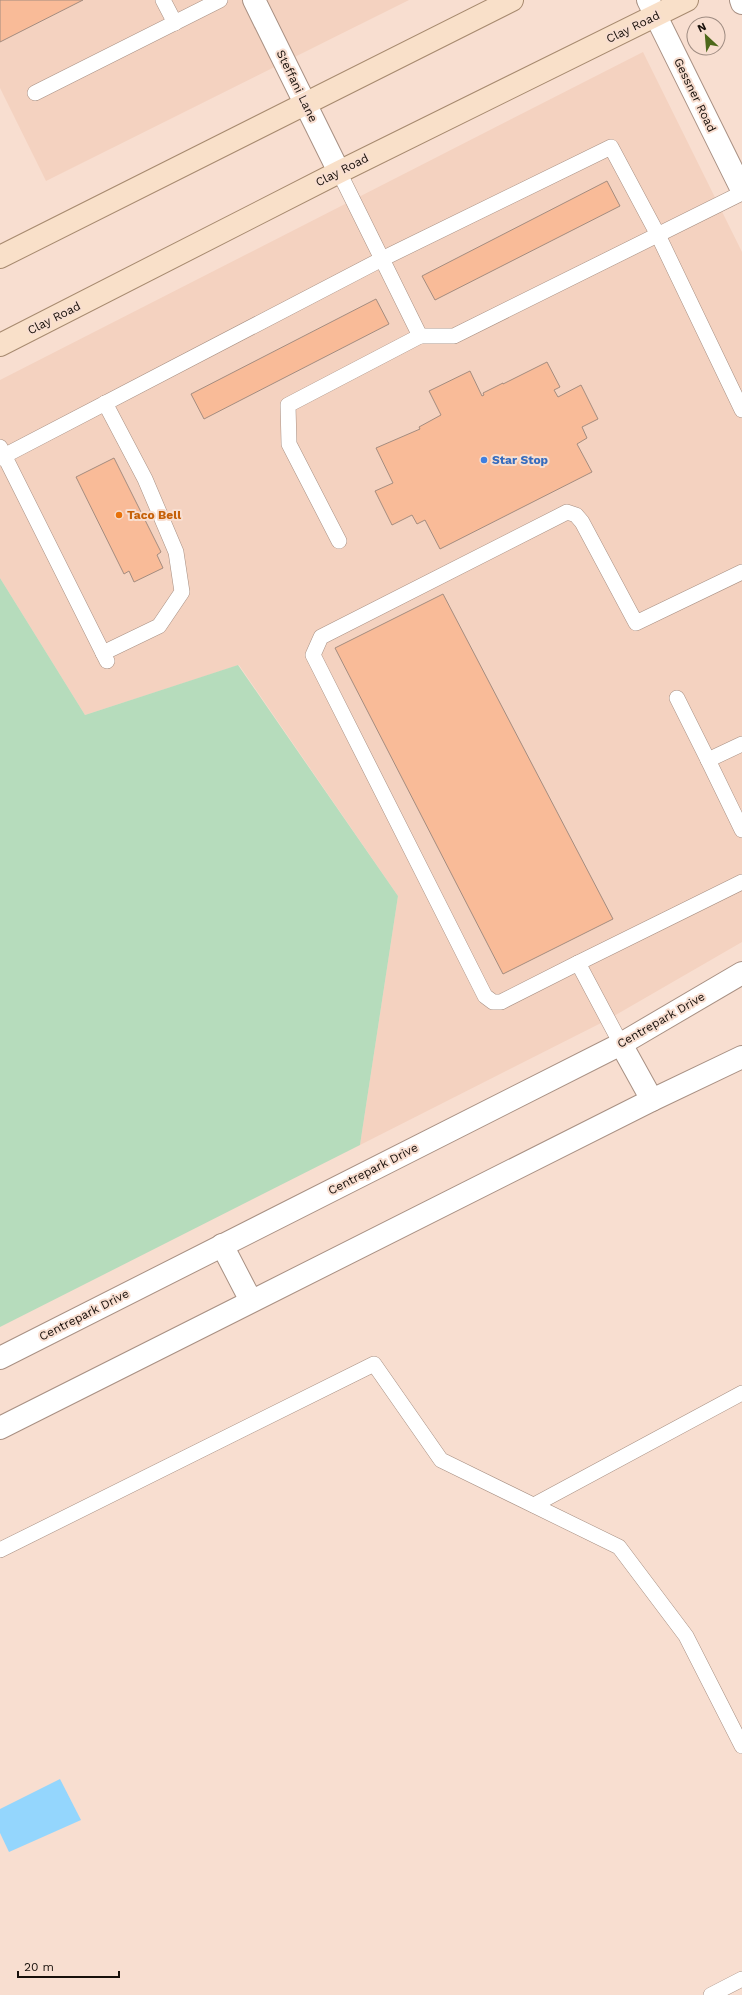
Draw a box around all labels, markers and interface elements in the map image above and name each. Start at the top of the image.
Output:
street label: Clay Road [604,8,662,46]
north arrow [686,16,726,56]
text: N [695,20,708,35]
street label: Steffani Lane [274,48,321,124]
street label: Gessner Road [671,56,719,134]
street label: Clay Road [313,151,371,189]
street label: Clay Road [25,299,83,337]
place label: Star Stop [492,453,549,467]
marker: Star Stop [479,455,489,465]
place label: Taco Bell [127,508,181,522]
marker: Taco Bell [114,510,124,520]
street label: Centrepark Drive [615,989,707,1051]
street label: Centrepark Drive [326,1140,420,1198]
street label: Centrepark Drive [37,1286,131,1344]
scale bar [18,1953,119,1979]
text: 20 m [24,1960,54,1974]

